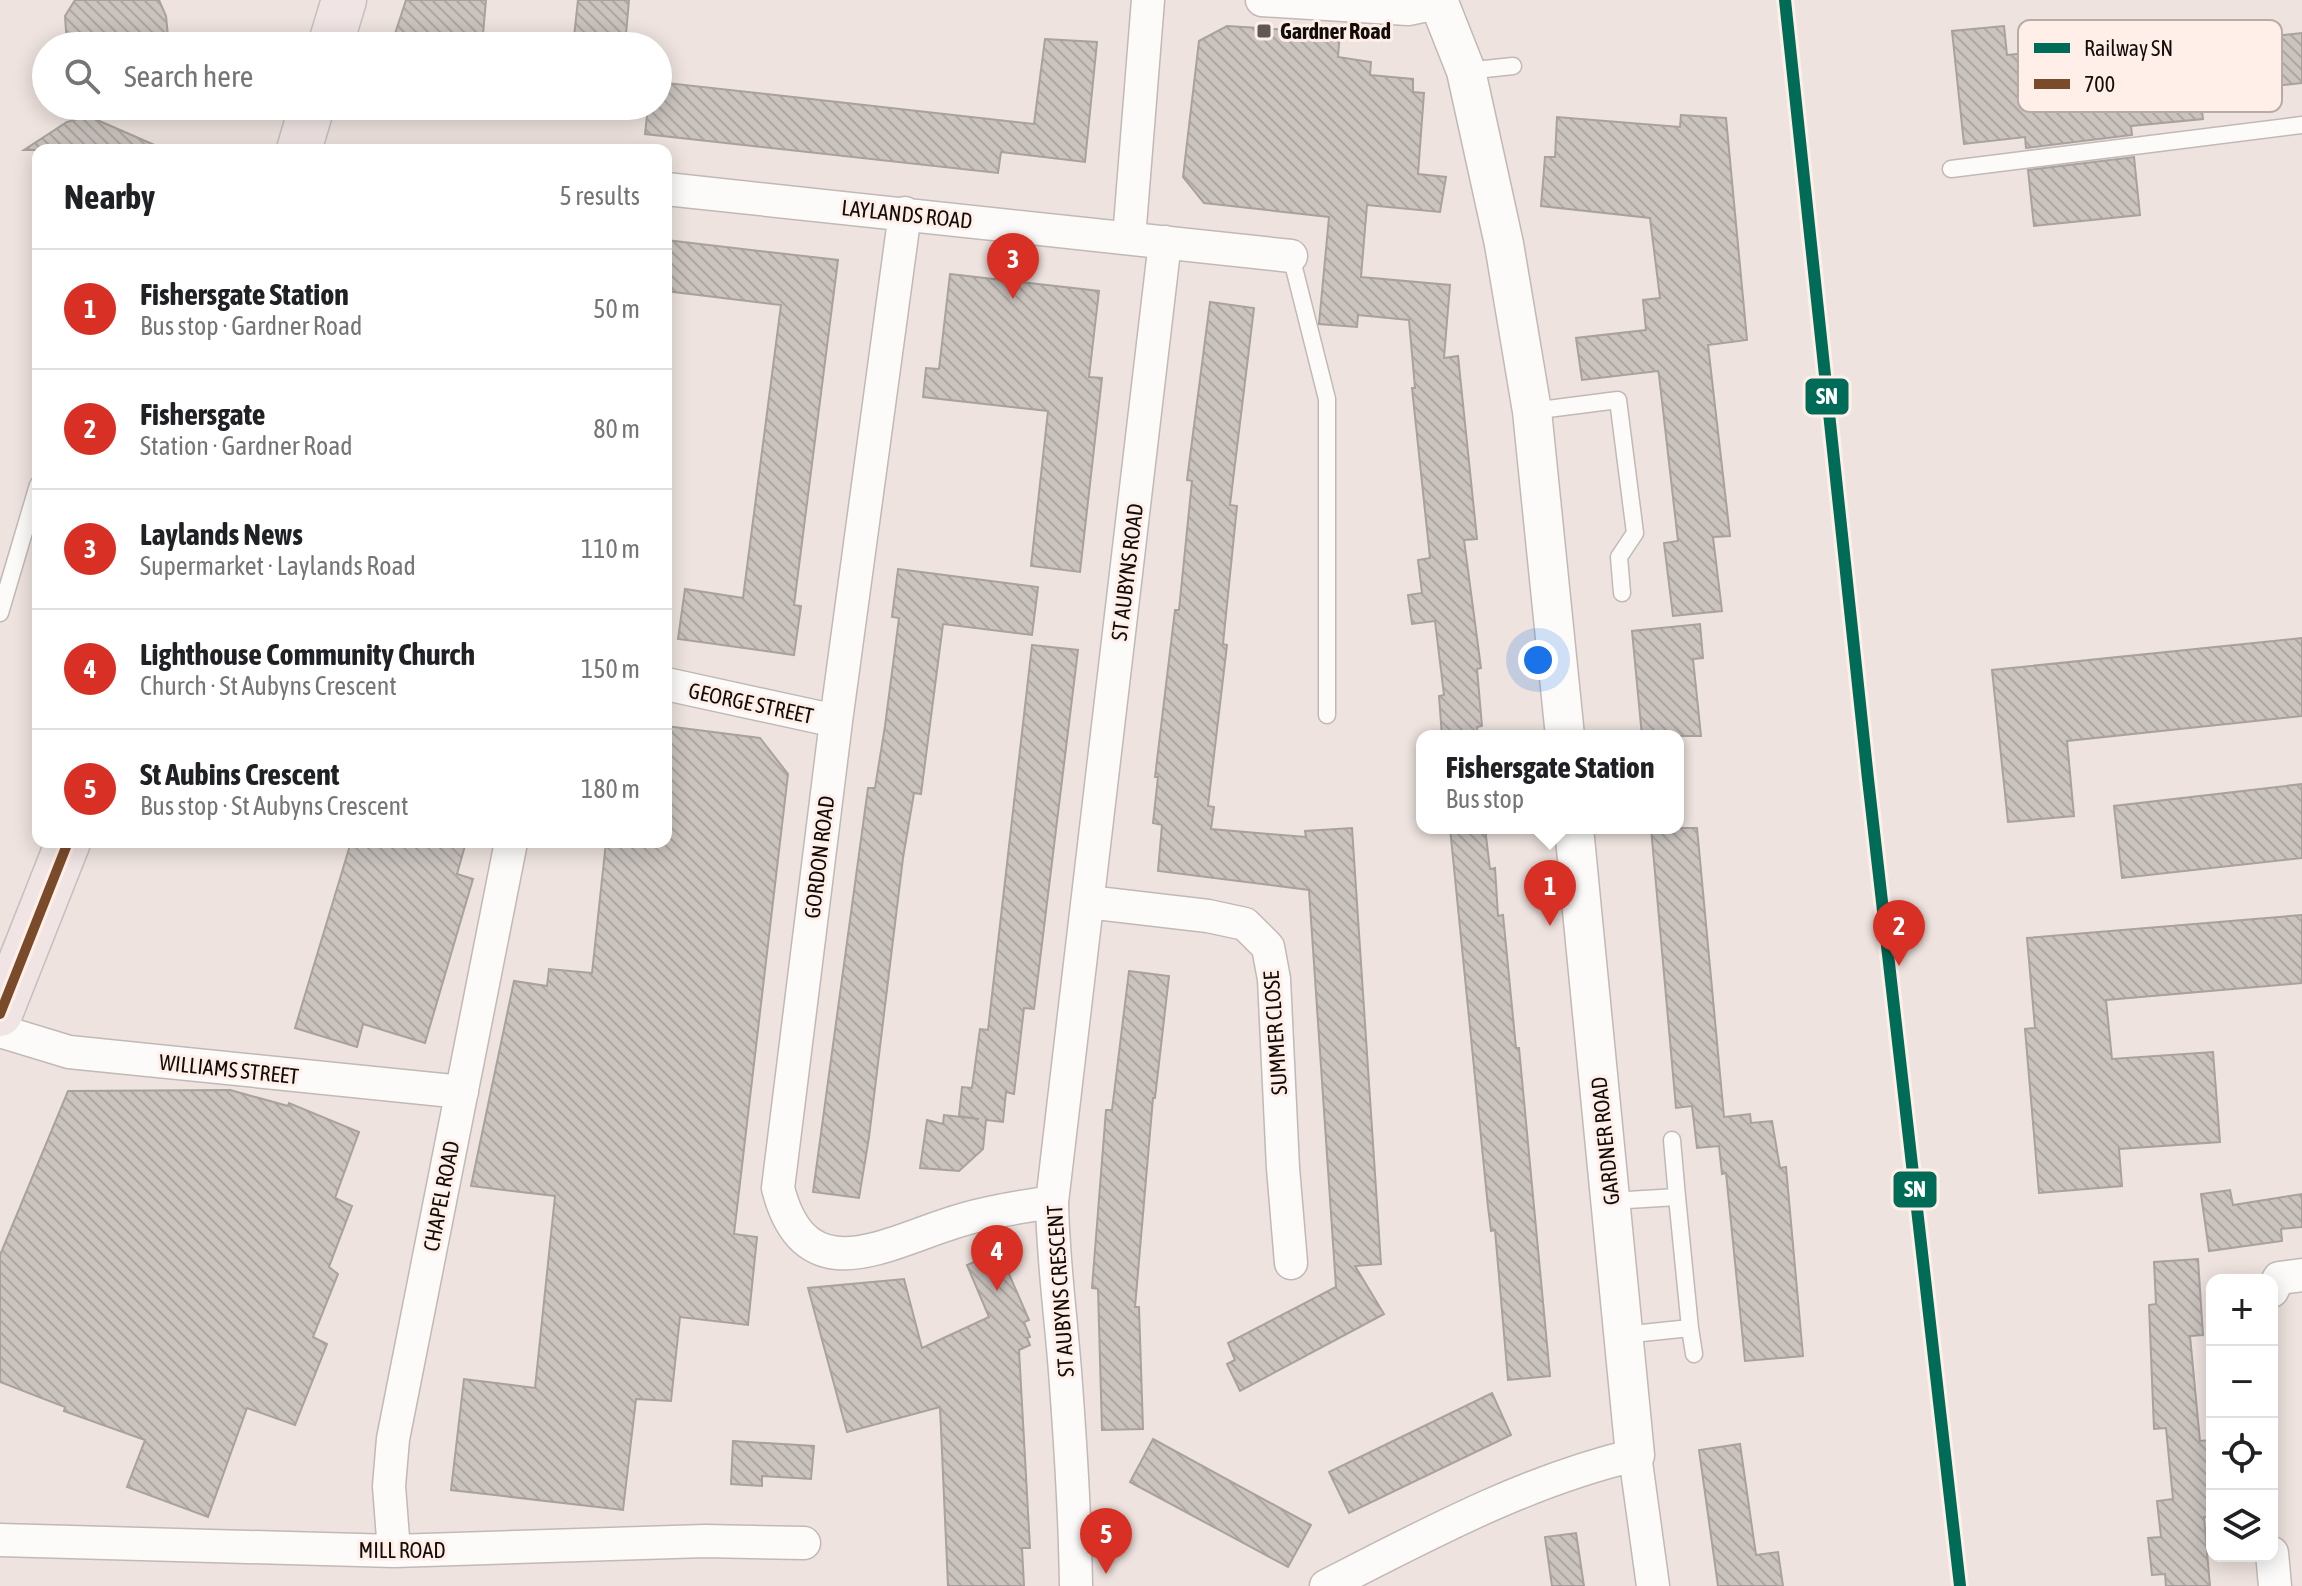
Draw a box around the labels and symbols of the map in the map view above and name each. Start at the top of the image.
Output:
place label: Gardner Road [1280,18,1391,44]
legend [2018,20,2282,112]
marker: Gardner Road [1255,22,1273,40]
text: Railway SN [2084,35,2173,61]
text: 700 [2084,71,2115,97]
street label: LAYLANDS ROAD [840,194,974,234]
pin: 3 [987,233,1039,299]
line badge: SN [1804,377,1850,416]
text: SN [1816,383,1838,409]
street label: ST AUBYNS ROAD [1106,502,1148,642]
your location [1518,640,1558,680]
street label: GEORGE STREET [686,677,816,729]
street label: GORDON ROAD [799,794,839,920]
pin: 1 [1524,860,1576,926]
pin: 2 [1873,900,1925,966]
street label: SUMMER CLOSE [1258,969,1292,1096]
street label: WILLIAMS STREET [158,1049,300,1089]
street label: GARDNER ROAD [1585,1076,1625,1206]
street label: CHAPEL ROAD [418,1139,464,1253]
line badge: SN [1892,1170,1938,1209]
text: SN [1904,1176,1926,1202]
street label: ST AUBYNS CRESCENT [1041,1204,1079,1378]
pin: 4 [971,1225,1023,1291]
pin: 5 [1080,1508,1132,1574]
street label: MILL ROAD [358,1537,446,1563]

